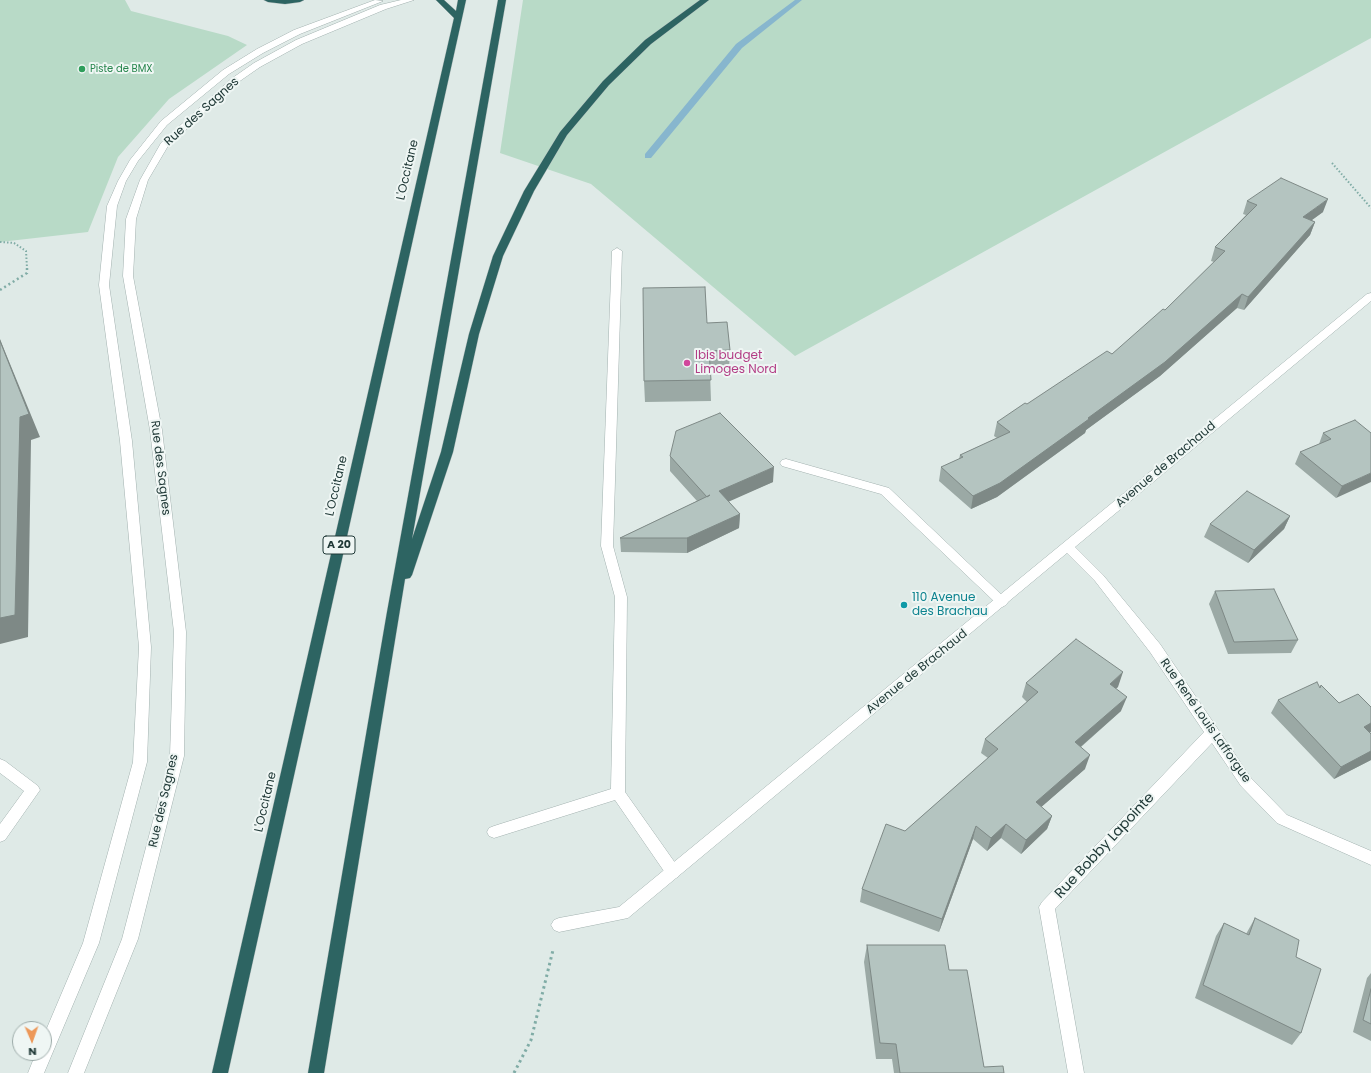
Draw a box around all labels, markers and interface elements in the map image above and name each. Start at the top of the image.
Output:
place label: Piste de BMX [90,63,153,75]
marker: Piste de BMX [77,64,87,74]
street label: Rue des Sagnes [162,75,242,149]
street label: L'Occitane [394,138,422,202]
place label: Ibis budget Limoges Nord [695,349,777,377]
marker: Ibis budget Limoges Nord [682,358,692,368]
street label: Avenue de Brachaud [1113,419,1219,511]
street label: Rue des Sagnes [147,420,173,516]
street label: L'Occitane [323,454,351,518]
road number: A 20 [323,536,355,554]
place label: 110 Avenue des Brachau [912,591,988,619]
marker: 110 Avenue des Brachau [899,600,909,610]
street label: Avenue de Brachaud [864,627,970,717]
street label: Rue René Louis Lafforgue [1157,656,1253,786]
street label: Rue des Sagnes [146,753,182,849]
street label: L'Occitane [252,770,280,834]
street label: Rue Bobby Lapointe [1052,790,1158,902]
north arrow [12,1021,52,1061]
text: N [28,1044,37,1060]

